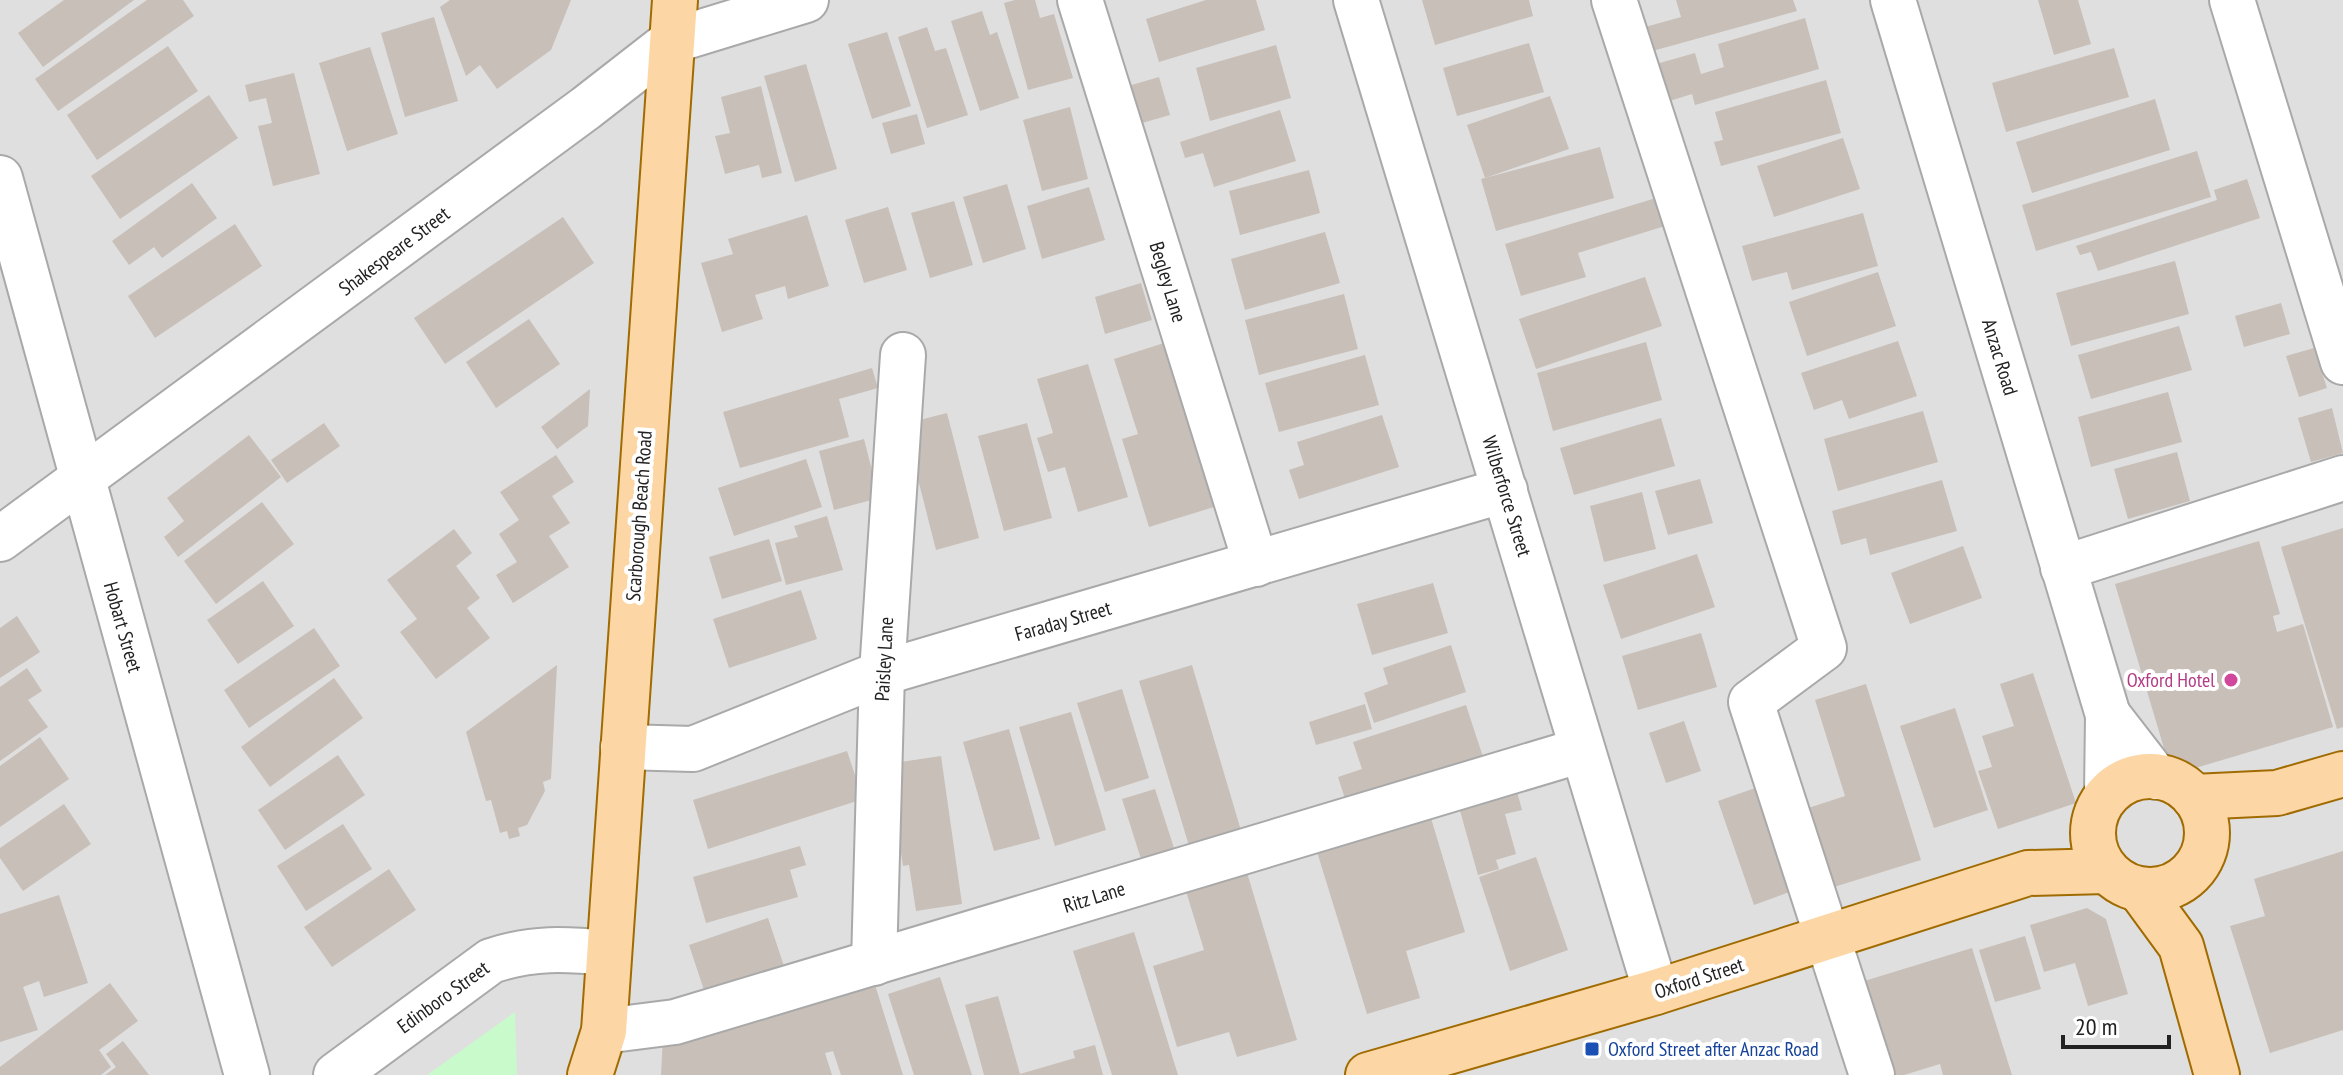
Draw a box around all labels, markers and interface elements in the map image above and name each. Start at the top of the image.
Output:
street label: Shakespeare Street [333,201,455,301]
street label: Begley Lane [1143,239,1193,325]
street label: Anzac Road [1976,316,2024,398]
street label: Scarborough Beach Road [620,430,658,602]
street label: Wilberforce Street [1476,433,1538,560]
street label: Hobart Street [98,579,148,676]
street label: Faraday Street [1012,595,1115,647]
street label: Paisley Lane [869,616,899,702]
place label: Oxford Hotel [2127,667,2215,693]
marker: Oxford Hotel [2222,671,2240,689]
street label: Ritz Lane [1060,875,1128,919]
street label: Oxford Street [1651,951,1747,1005]
street label: Edinboro Street [392,955,495,1039]
scale bar [2063,999,2169,1049]
text: 20 m [2075,1011,2117,1042]
place label: Oxford Street after Anzac Road [1608,1036,1819,1062]
marker: Oxford Street after Anzac Road [1583,1040,1601,1058]

